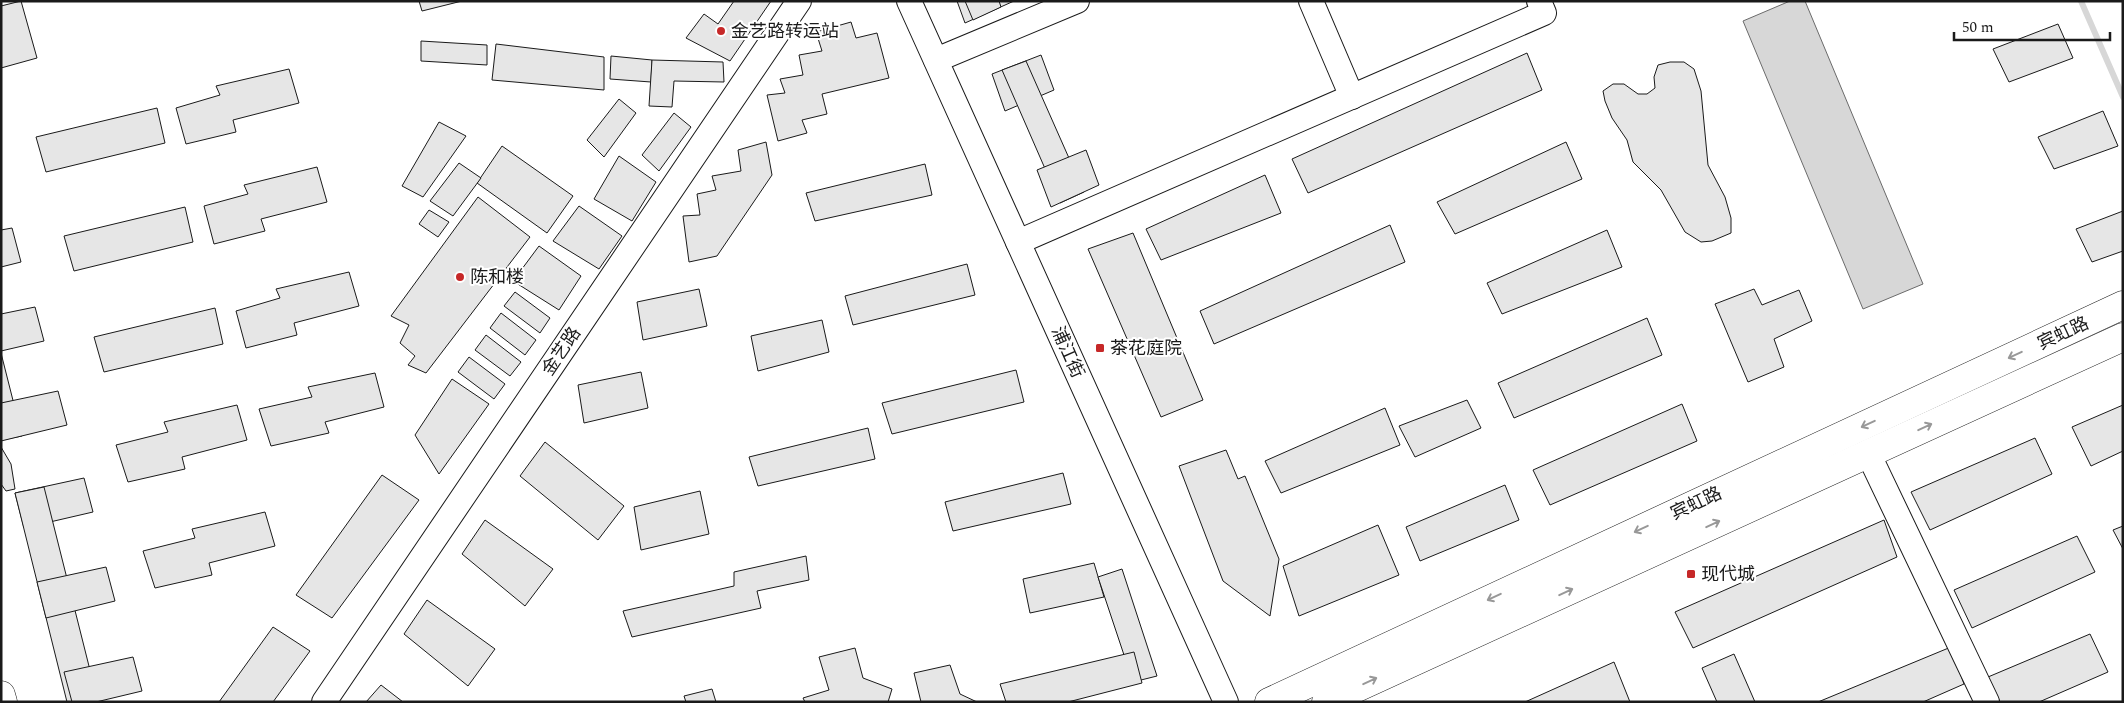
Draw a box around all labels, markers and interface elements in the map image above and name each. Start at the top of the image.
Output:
scale bar [1954,10,2110,42]
text: 50 m [1962,16,1994,39]
place label: 金艺路转运站 [731,18,839,45]
marker: 金艺路转运站 [715,25,727,37]
place label: 陈和楼 [470,264,524,291]
marker: 陈和楼 [454,271,466,283]
street label: 宾虹路 [2033,310,2093,357]
street label: 金艺路 [535,321,588,381]
street label: 浦江街 [1044,322,1091,382]
place label: 茶花庭院 [1110,335,1182,362]
marker: 茶花庭院 [1094,342,1106,354]
one-way arrow [2008,351,2023,360]
one-way arrow [1861,419,1876,429]
one-way arrow [1917,422,1932,432]
street label: 宾虹路 [1666,480,1726,527]
one-way arrow [1705,519,1720,528]
one-way arrow [1634,525,1649,534]
place label: 现代城 [1701,561,1755,588]
marker: 现代城 [1685,568,1697,580]
one-way arrow [1558,586,1573,596]
one-way arrow [1487,593,1502,603]
one-way arrow [1362,676,1377,686]

